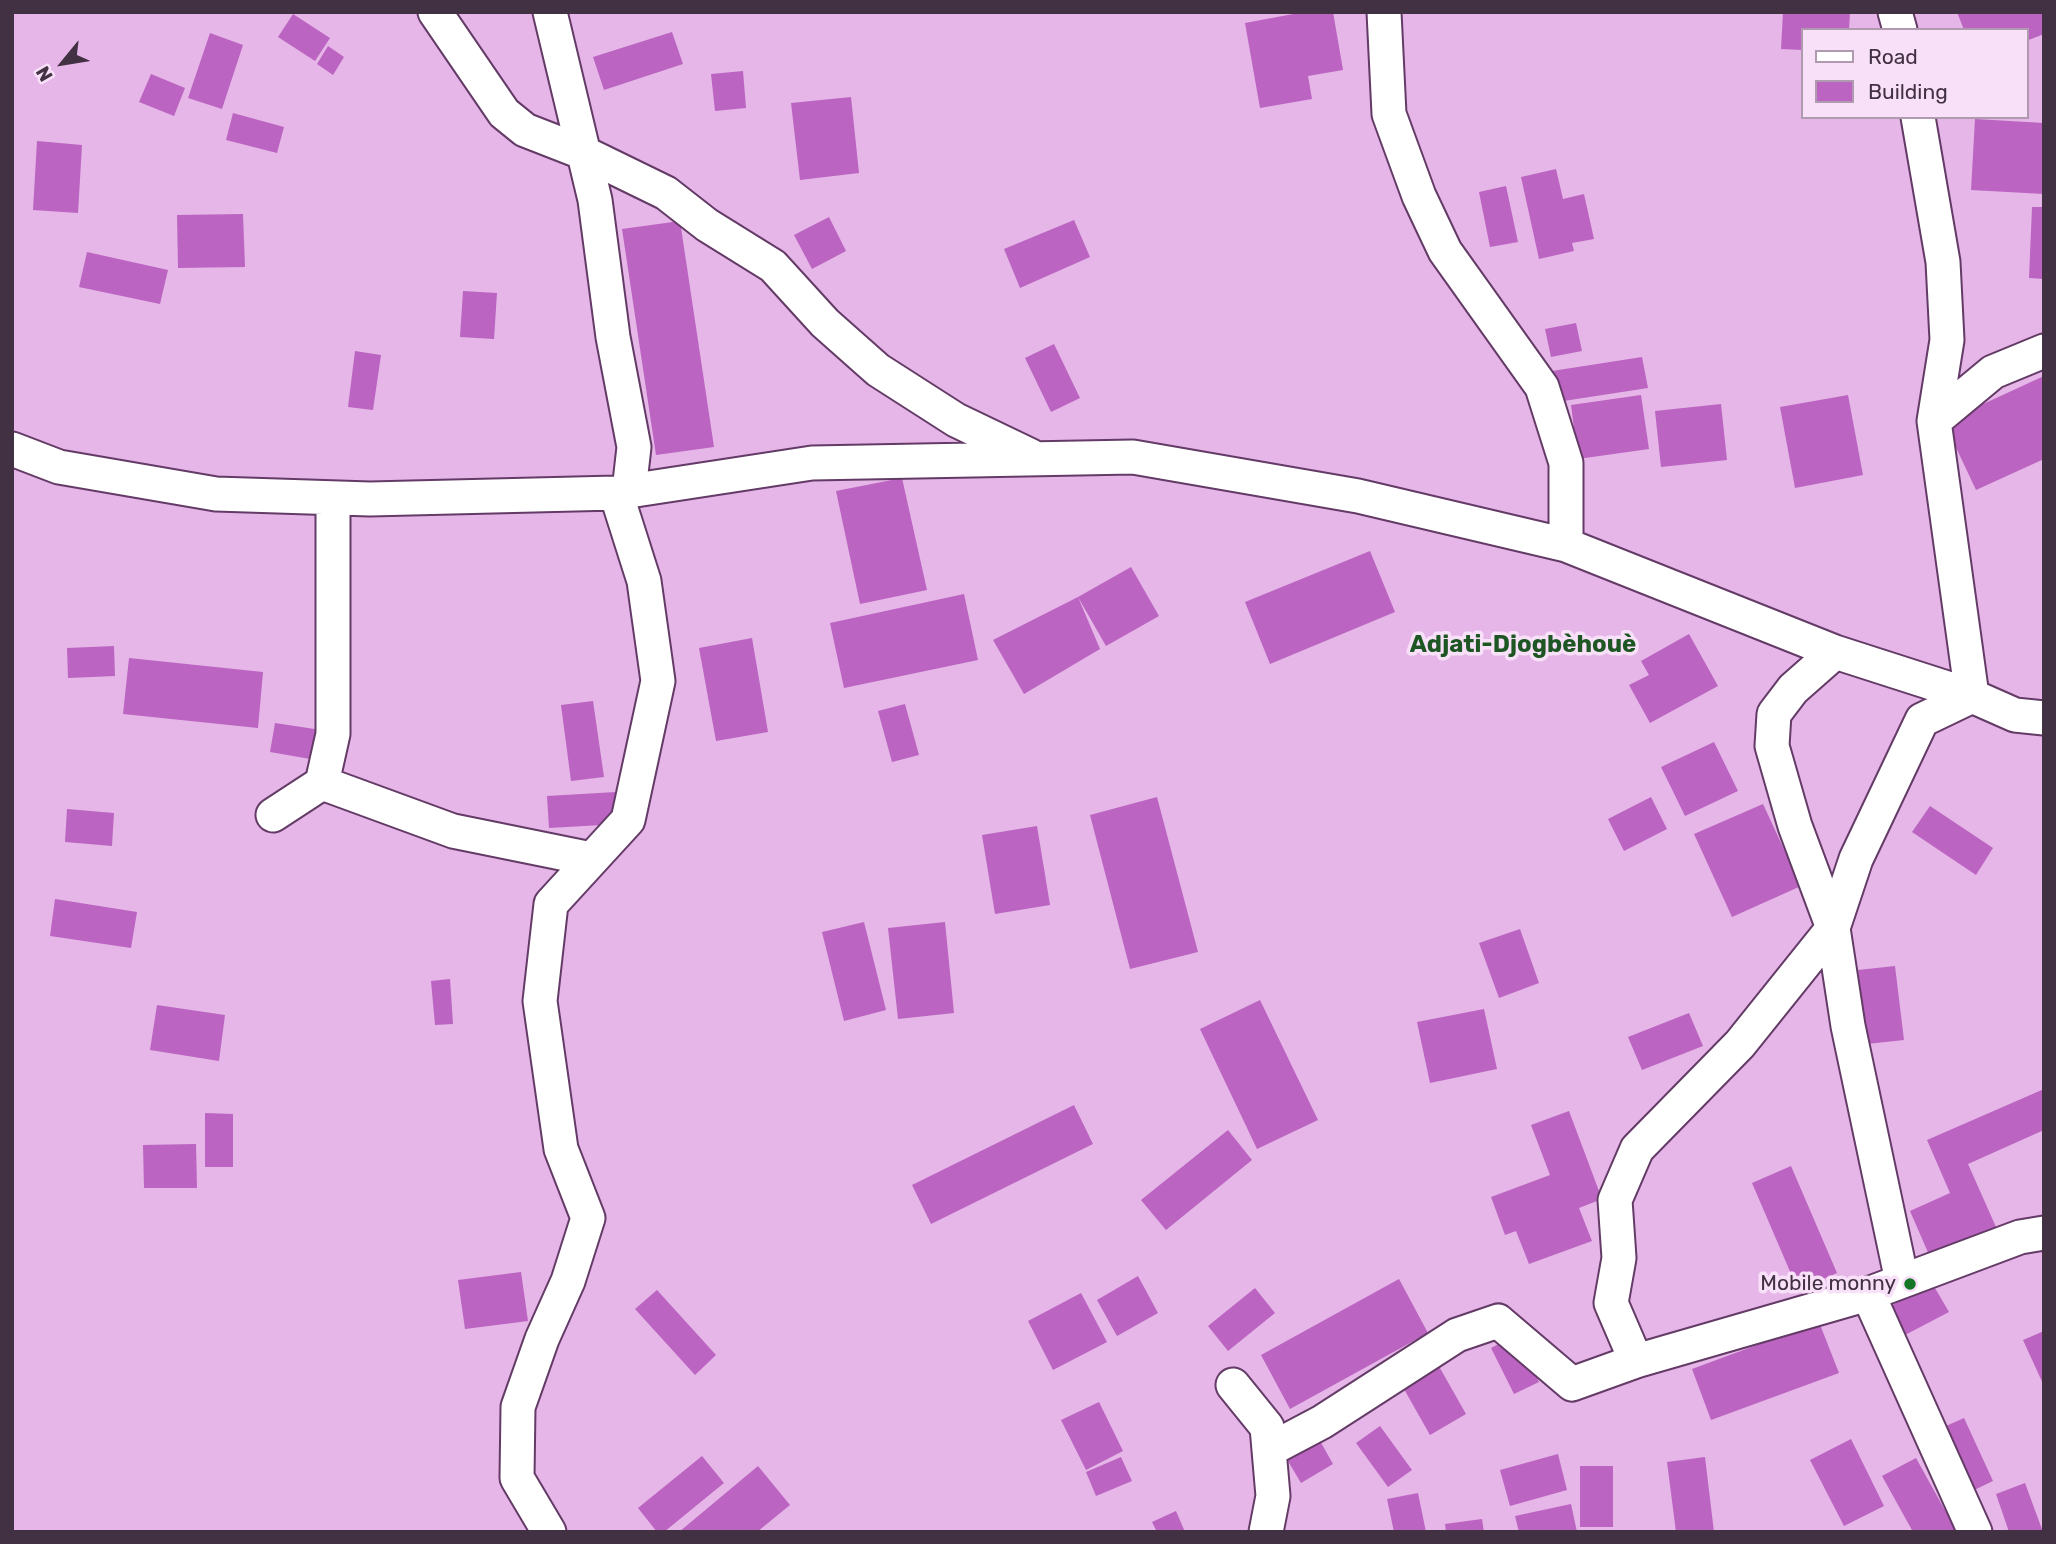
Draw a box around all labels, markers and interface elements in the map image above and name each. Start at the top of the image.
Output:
north arrow [28,28,98,98]
legend [1800,28,2028,119]
text: Road [1868,44,1918,69]
text: N [31,62,58,85]
text: Building [1868,79,1948,104]
district label: Adjati-Djogbèhouè [1410,631,1636,659]
place label: Mobile monny [1760,1271,1896,1297]
marker: Mobile monny [1902,1276,1918,1292]

